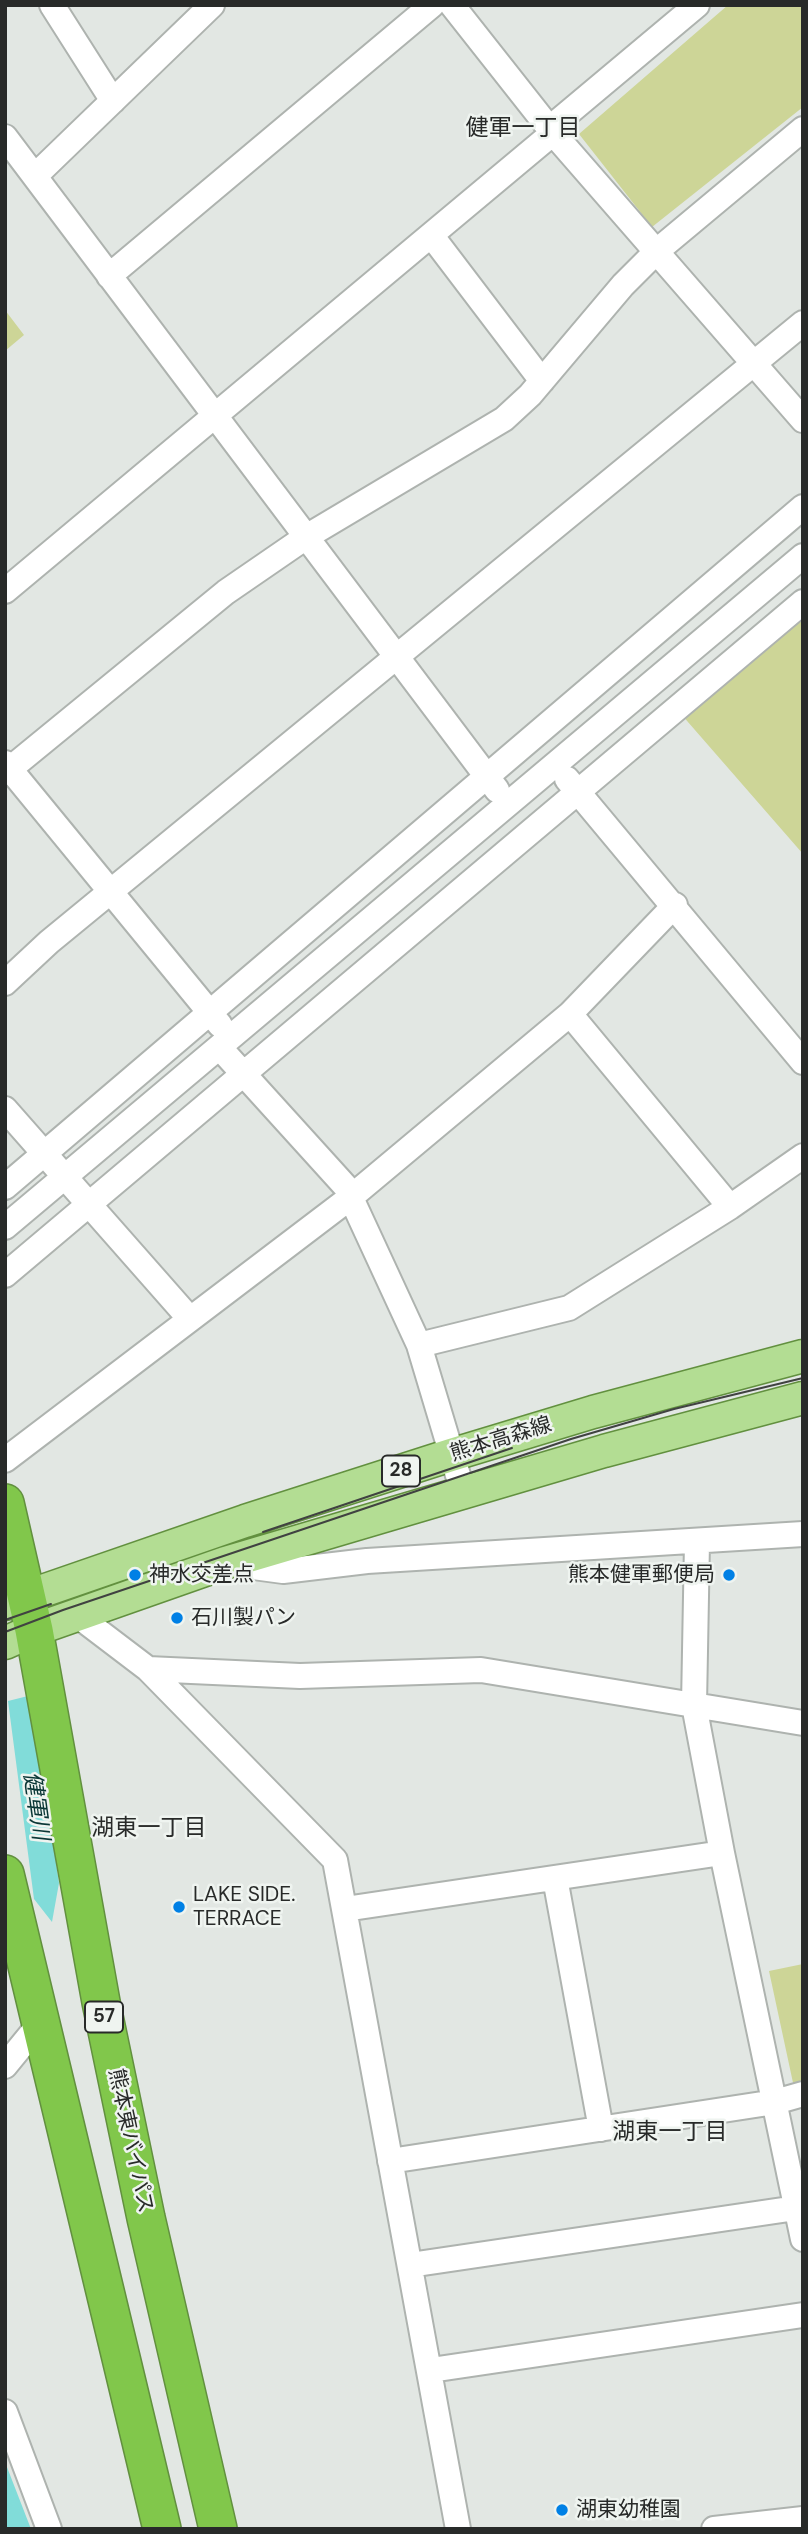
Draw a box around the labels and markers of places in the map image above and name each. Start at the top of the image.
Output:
place label: 神水交差点 [149,1562,254,1588]
place label: 熊本健軍郵便局 [568,1562,715,1588]
marker: 神水交差点 [127,1567,143,1583]
marker: 熊本健軍郵便局 [721,1567,737,1583]
place label: 石川製パン [191,1605,296,1631]
marker: 石川製パン [169,1610,185,1626]
place label: LAKE SIDE. TERRACE [193,1882,295,1932]
marker: LAKE SIDE. TERRACE [171,1899,187,1915]
place label: 湖東幼稚園 [576,2497,681,2523]
marker: 湖東幼稚園 [554,2502,570,2518]

